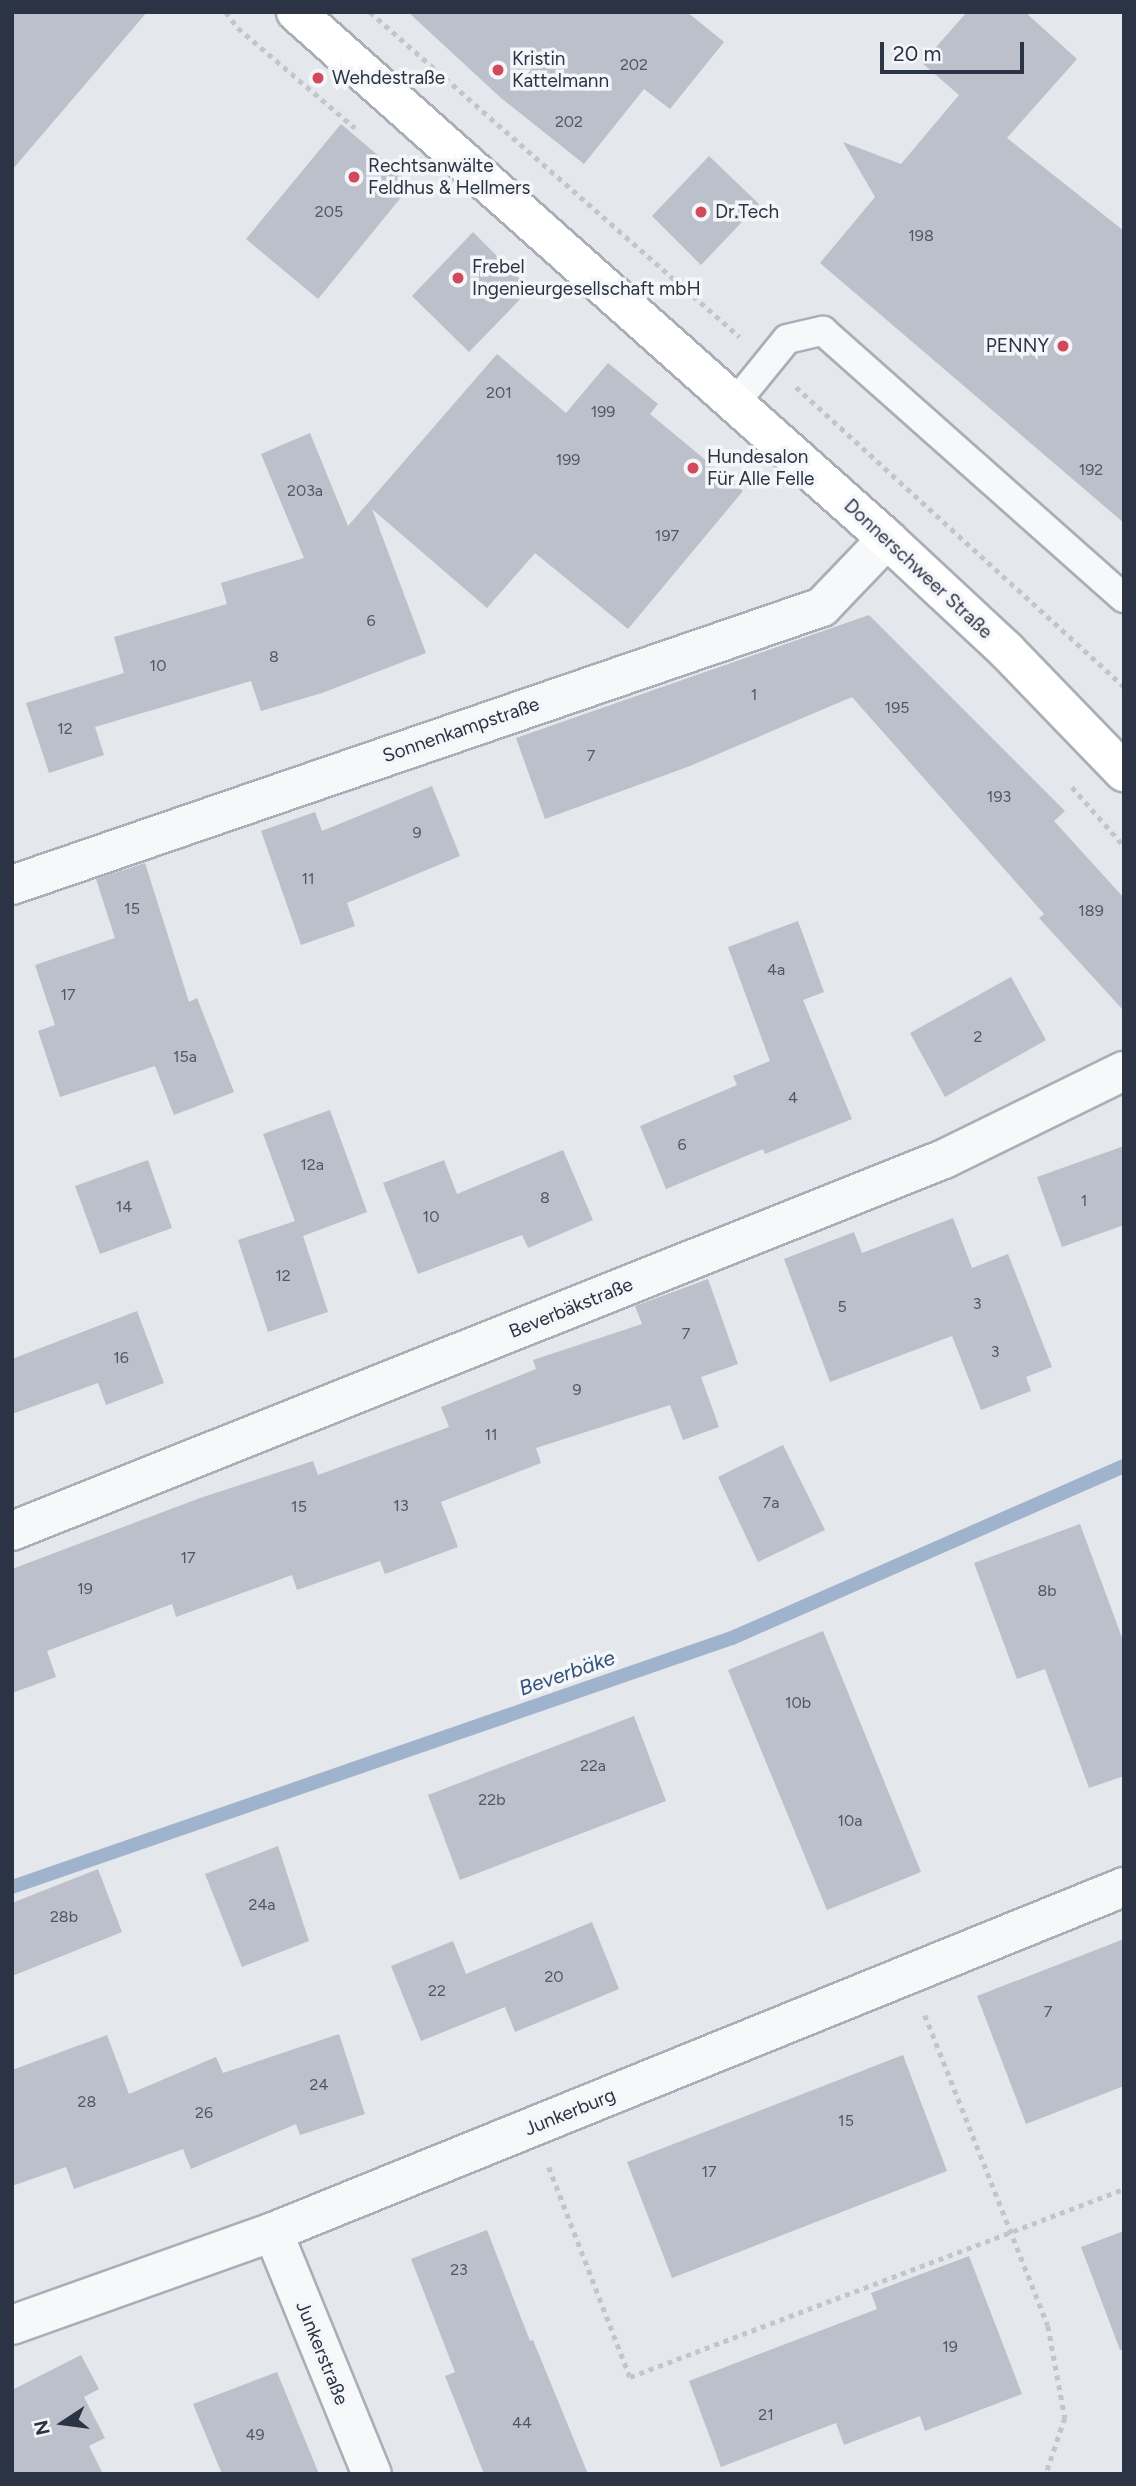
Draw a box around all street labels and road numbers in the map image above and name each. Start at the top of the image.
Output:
street label: Donnerschweer Straße [839,494,997,644]
street label: Sonnenkampstraße [380,692,542,768]
street label: Beverbäkstraße [506,1273,636,1343]
street label: Junkerburg [521,2083,619,2141]
street label: Junkerstraße [291,2298,353,2408]

